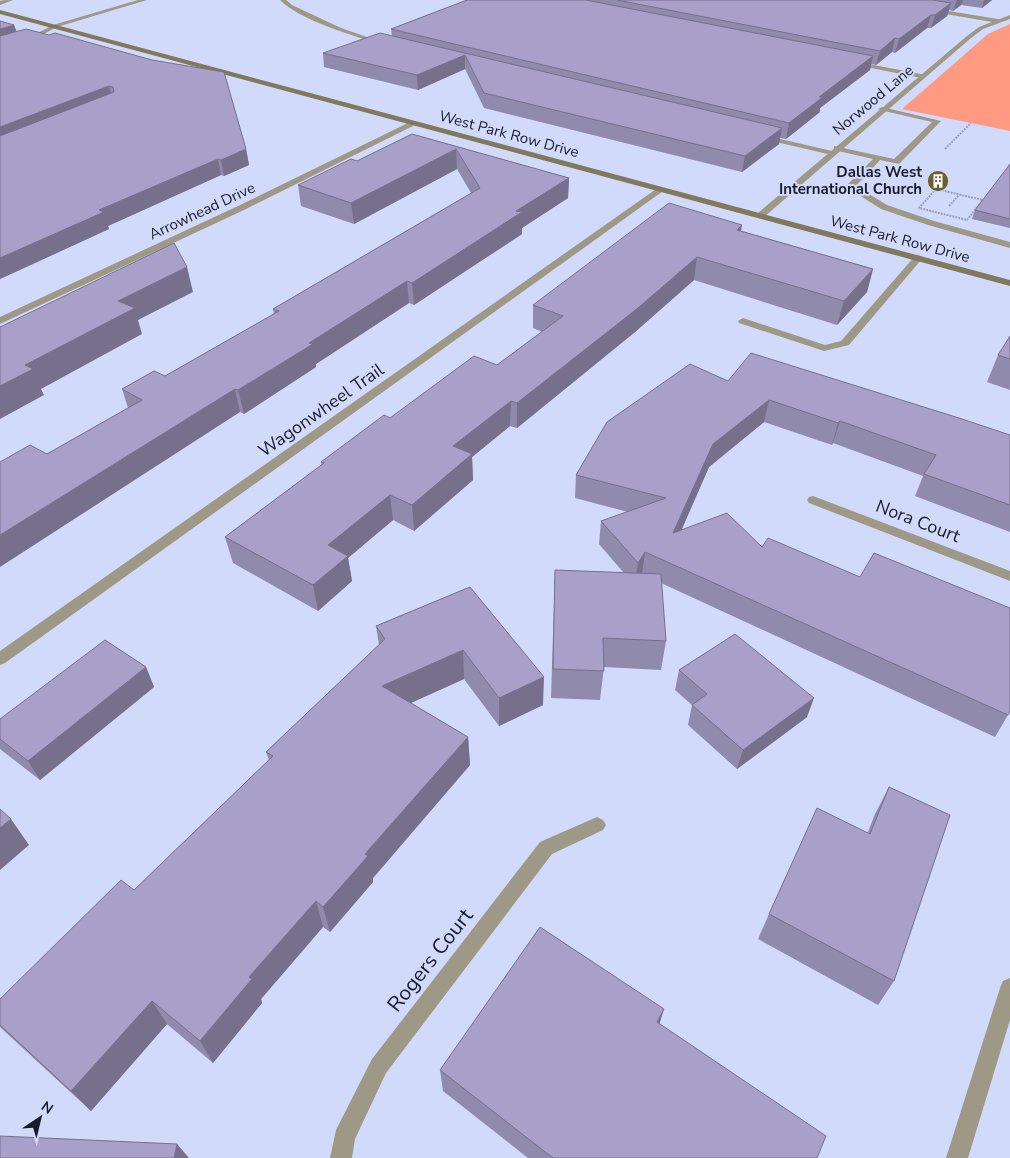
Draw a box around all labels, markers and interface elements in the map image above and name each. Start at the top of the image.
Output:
street label: Norwood Lane [828,60,918,140]
street label: West Park Row Drive [437,106,581,162]
place label: Dallas West International Church [779,162,922,199]
building icon: Dallas West International Church [926,169,950,193]
street label: Arrowhead Drive [146,178,258,244]
street label: West Park Row Drive [828,211,972,267]
street label: Wagonwheel Trail [253,357,389,462]
street label: Nora Court [872,494,964,548]
street label: Rogers Court [381,902,480,1018]
north arrow [15,1093,65,1143]
text: N [37,1097,57,1119]

